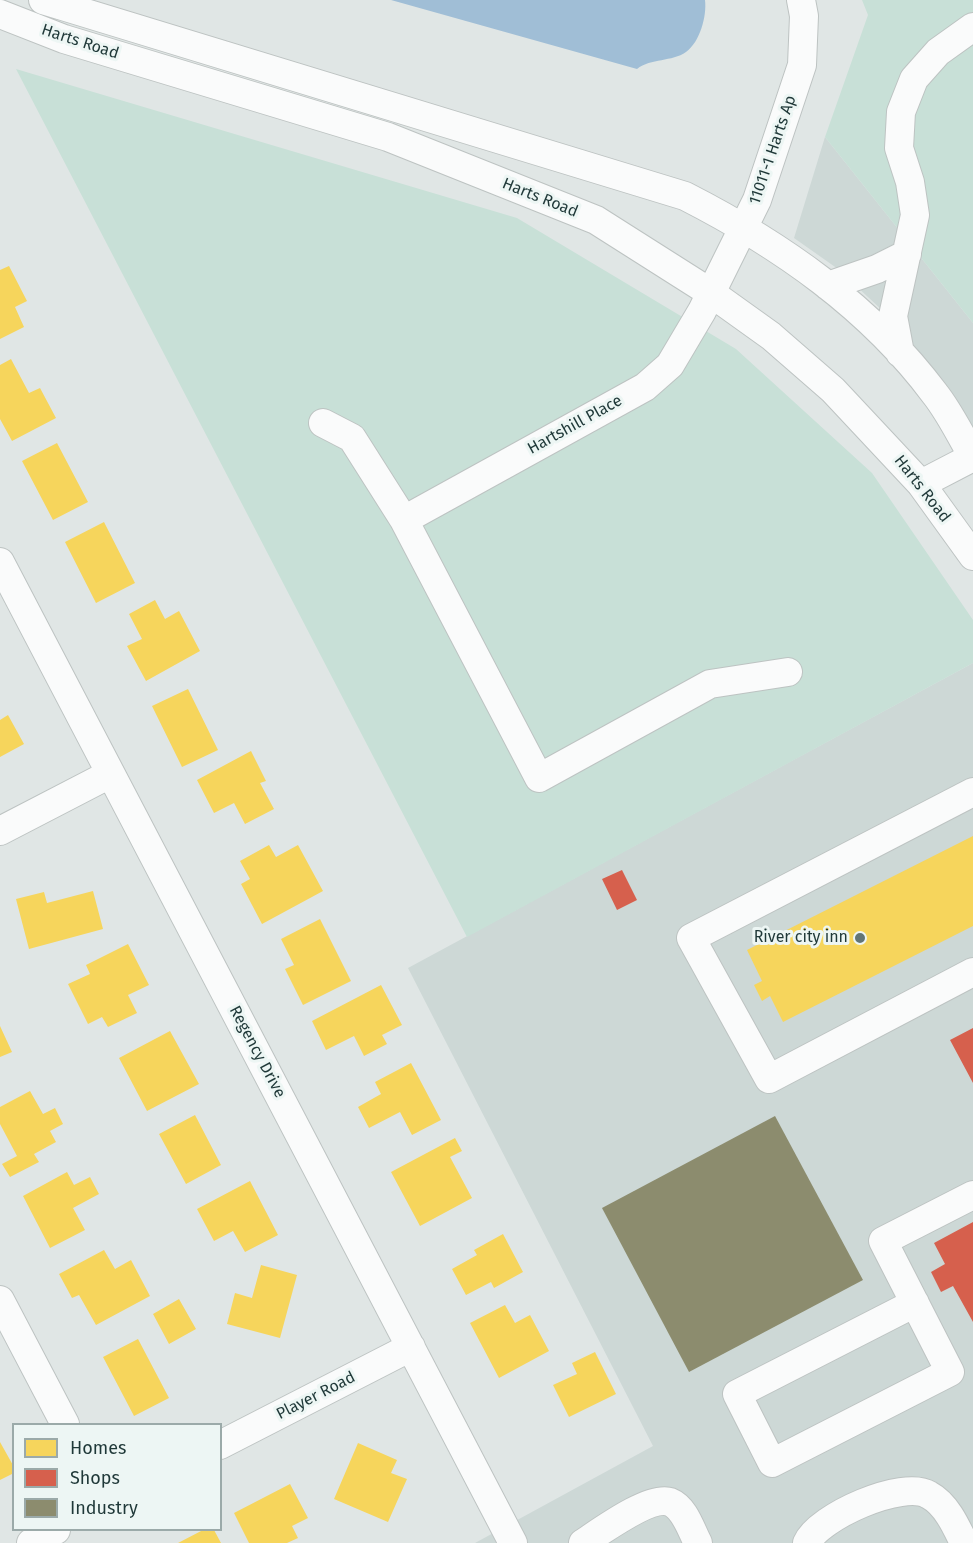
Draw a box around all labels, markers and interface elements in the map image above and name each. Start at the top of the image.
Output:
street label: Harts Road [39,20,121,64]
street label: 11011-1 Harts Ap [745,93,801,207]
street label: Harts Road [499,174,581,222]
street label: Hartshill Place [524,391,626,459]
street label: Harts Road [890,452,954,526]
place label: River city inn [754,928,848,948]
marker: River city inn [853,931,867,945]
street label: Regency Drive [225,1003,289,1101]
street label: Player Road [273,1368,359,1424]
legend [12,1423,222,1531]
text: Homes [70,1437,126,1459]
text: Shops [70,1467,120,1489]
text: Industry [70,1497,138,1519]

